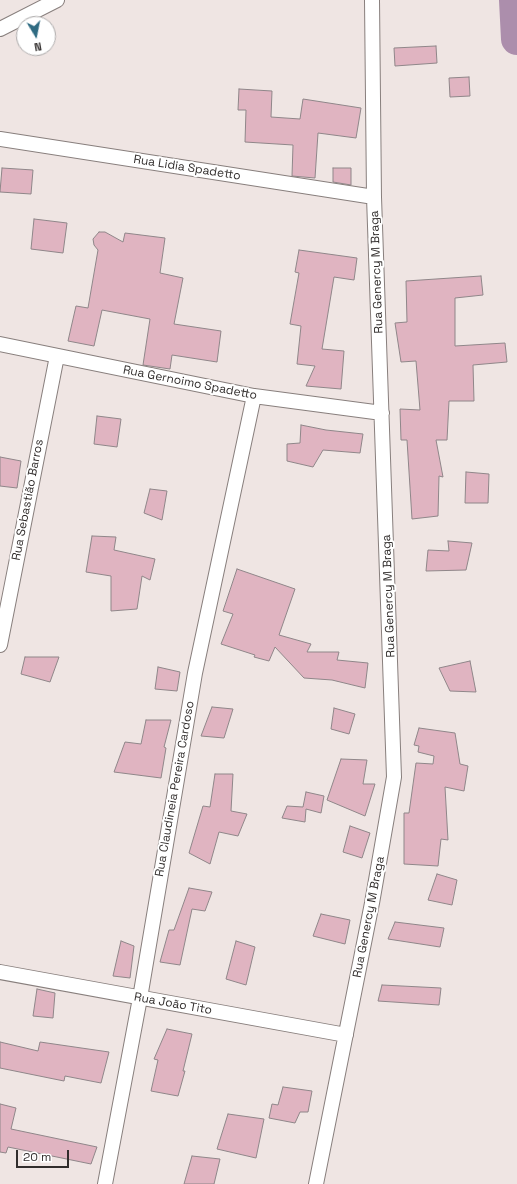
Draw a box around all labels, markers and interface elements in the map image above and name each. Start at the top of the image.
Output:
north arrow [16,16,56,56]
text: N [33,39,43,54]
street label: Rua Lidia Spadetto [132,152,242,184]
street label: Rua Genercy M Braga [368,210,386,334]
street label: Rua Gernoimo Spadetto [122,363,258,403]
street label: Rua Sebastião Barros [9,438,47,562]
street label: Rua Genercy M Braga [380,534,398,658]
street label: Rua Claudineia Pereira Cardoso [152,700,198,878]
street label: Rua Genercy M Braga [350,855,388,979]
street label: Rua João Tito [133,990,213,1018]
scale bar [18,1142,71,1168]
text: 20 m [23,1149,51,1165]

